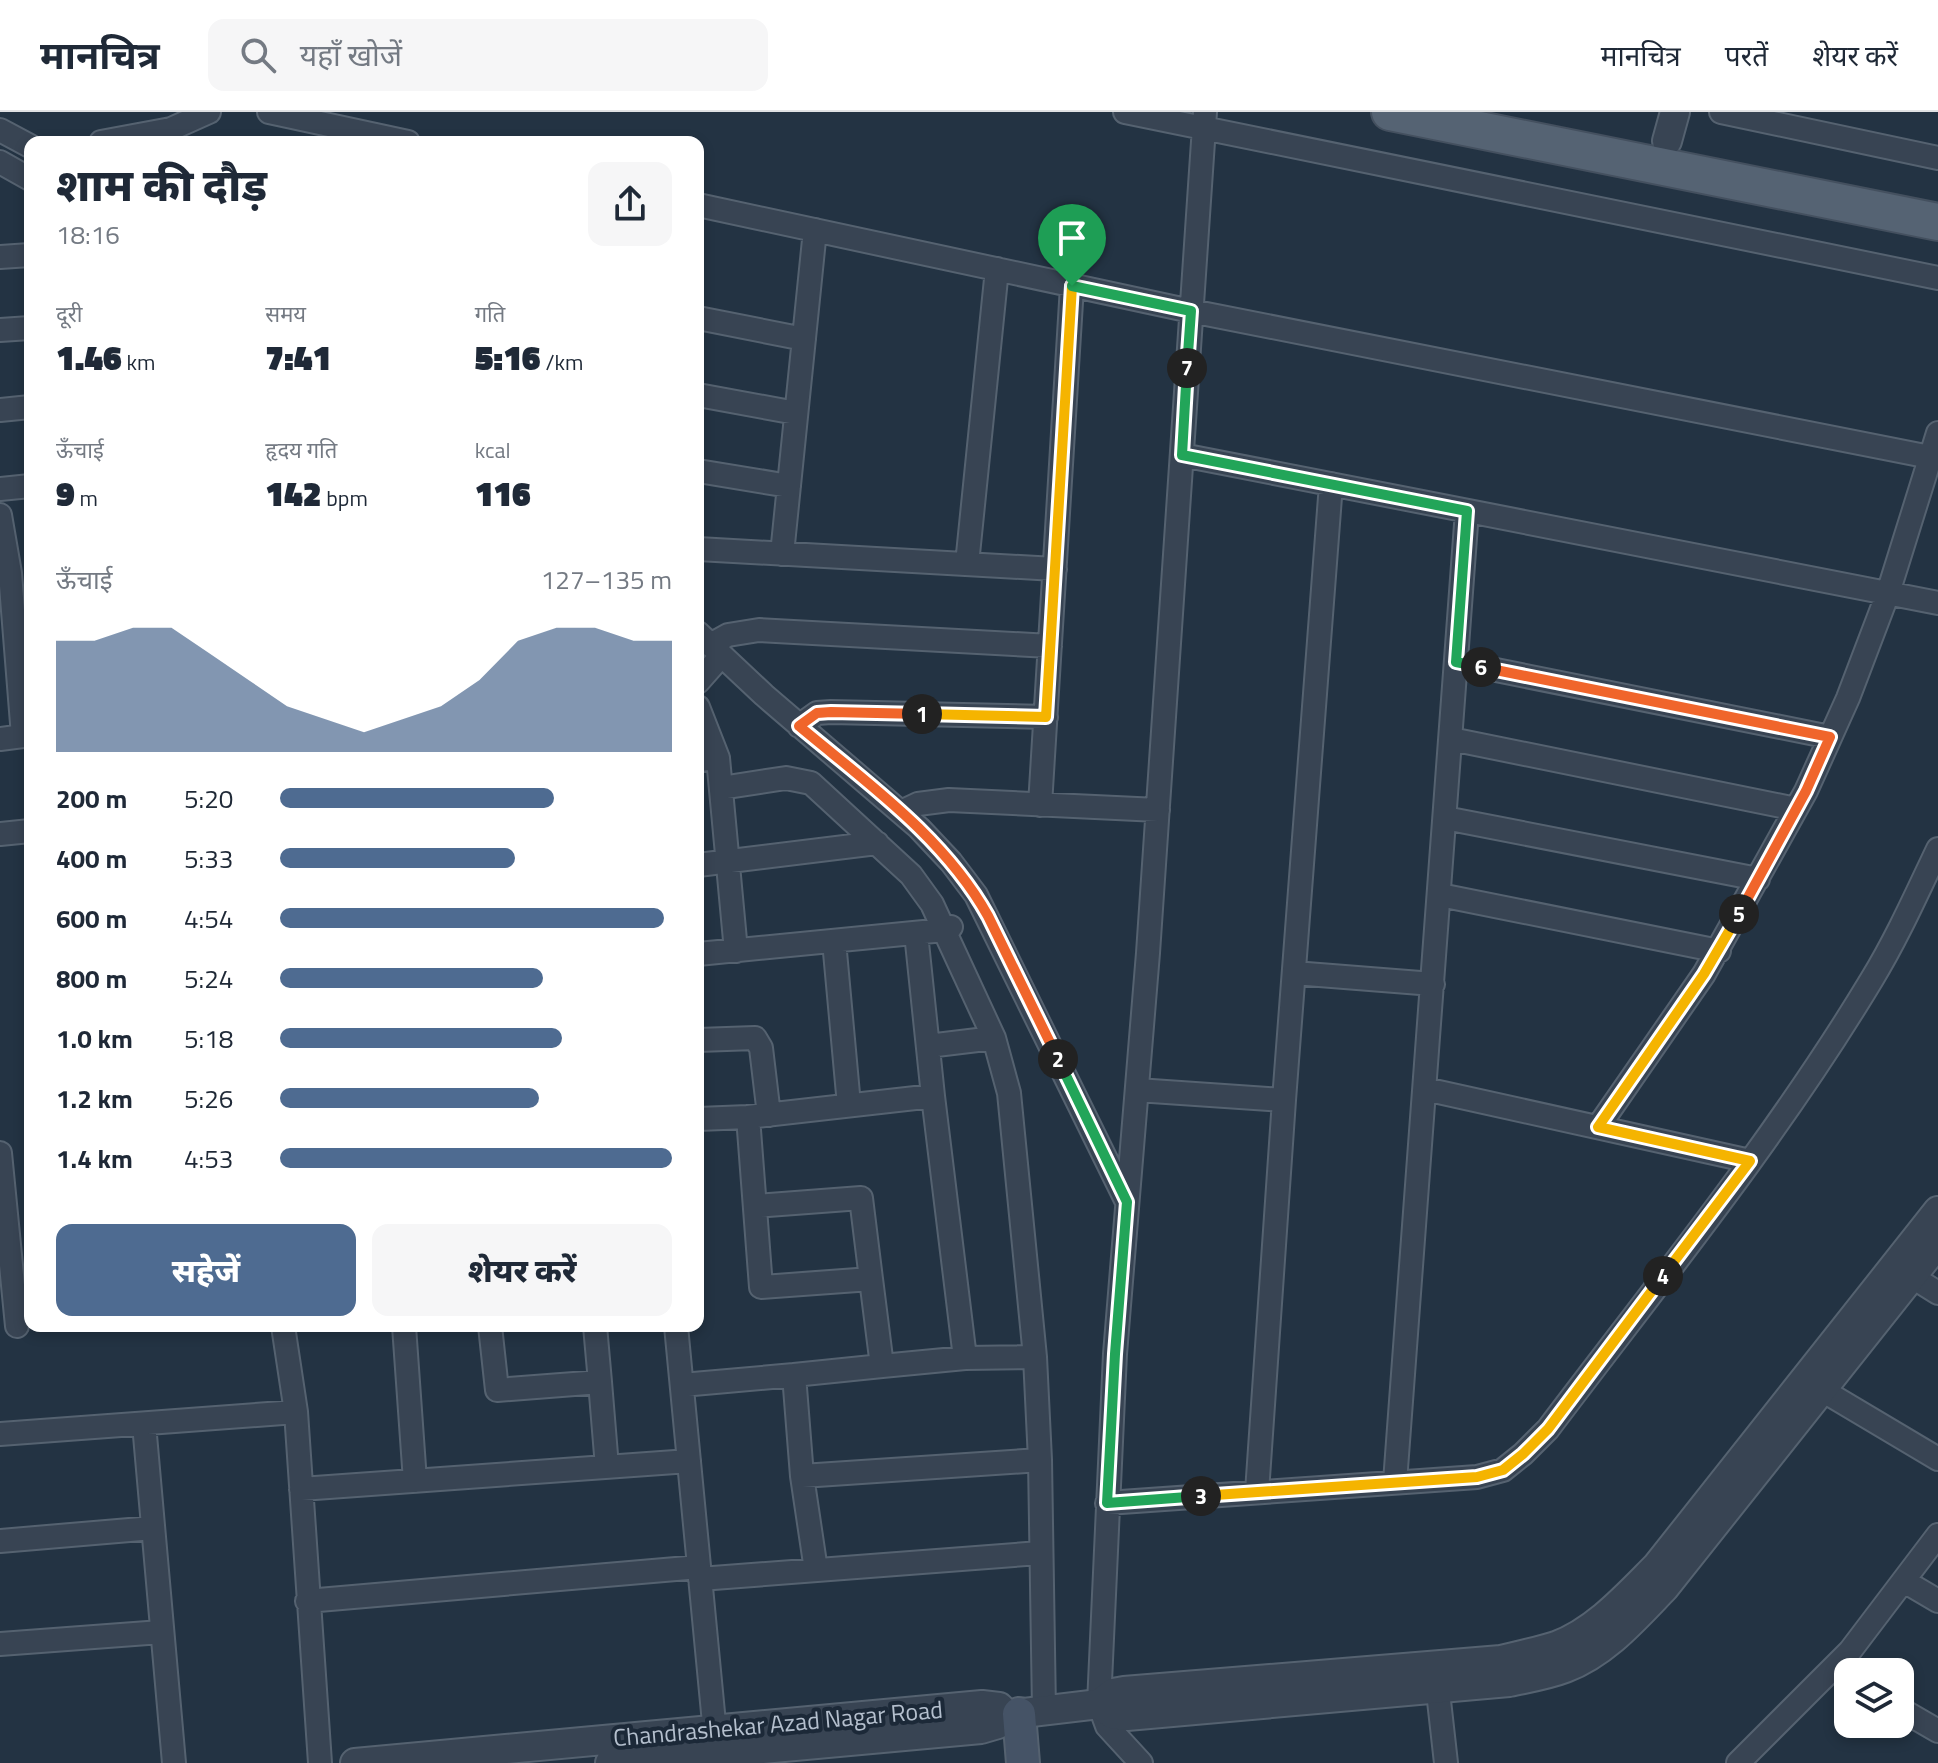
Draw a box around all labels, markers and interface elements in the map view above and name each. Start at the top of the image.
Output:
search box [208,19,768,91]
text: मानचित्र [40,26,160,84]
text: यहाँ खोजें [300,32,402,78]
icon: search [236,33,280,77]
text: मानचित्र [1601,34,1681,77]
text: परतें [1725,34,1768,77]
text: शेयर करें [1812,34,1898,77]
text: शाम की दौड़ [56,151,267,218]
button: share [588,162,672,246]
pin [1038,204,1106,286]
text: 18:16 [56,215,120,254]
icon: arrive [1050,216,1094,260]
text: दूरी [56,297,82,331]
text: समय [265,297,306,331]
text: गति [475,297,505,331]
text: 1.46 [56,331,122,383]
text: 7:41 [265,331,331,383]
text: 5:16 [475,331,541,383]
text: km [122,345,155,379]
text: /km [541,345,583,379]
pin: 7 [1167,348,1207,388]
text: 7 [1181,351,1193,385]
text: ऊँचाई [56,433,104,467]
text: हृदय गति [265,433,337,467]
text: kcal [475,433,511,467]
text: 9 [56,467,75,519]
text: 142 [265,467,321,519]
text: 116 [475,467,531,519]
text: m [75,481,98,515]
text: bpm [321,481,368,515]
text: ऊँचाई [56,560,112,599]
text: 127–135 m [541,560,672,599]
pin: 6 [1461,647,1501,687]
text: 6 [1475,650,1487,684]
pin: 1 [902,694,942,734]
text: 1 [916,697,928,731]
text: 200 m [56,779,127,818]
text: 5:20 [184,779,233,818]
text: 400 m [56,839,127,878]
text: 5:33 [184,839,233,878]
pin: 5 [1719,894,1759,934]
text: 5 [1733,897,1745,931]
text: 600 m [56,899,127,938]
text: 4:54 [184,899,233,938]
text: 800 m [56,959,127,998]
text: 5:24 [184,959,233,998]
text: 1.0 km [56,1019,133,1058]
text: 5:18 [184,1019,233,1058]
pin: 2 [1038,1039,1078,1079]
text: 2 [1052,1042,1064,1076]
text: 1.2 km [56,1079,133,1118]
text: 5:26 [184,1079,233,1118]
text: 1.4 km [56,1139,133,1178]
text: 4:53 [184,1139,233,1178]
button: सहेजें [56,1224,356,1316]
button: शेयर करें [372,1224,672,1316]
pin: 4 [1643,1256,1683,1296]
text: 4 [1657,1259,1669,1293]
pin: 3 [1181,1476,1221,1516]
text: 3 [1195,1479,1207,1513]
map controls [1834,1658,1914,1738]
button: layers [1834,1658,1914,1738]
street label: Chandrashekar Azad Nagar Road [612,1691,944,1755]

